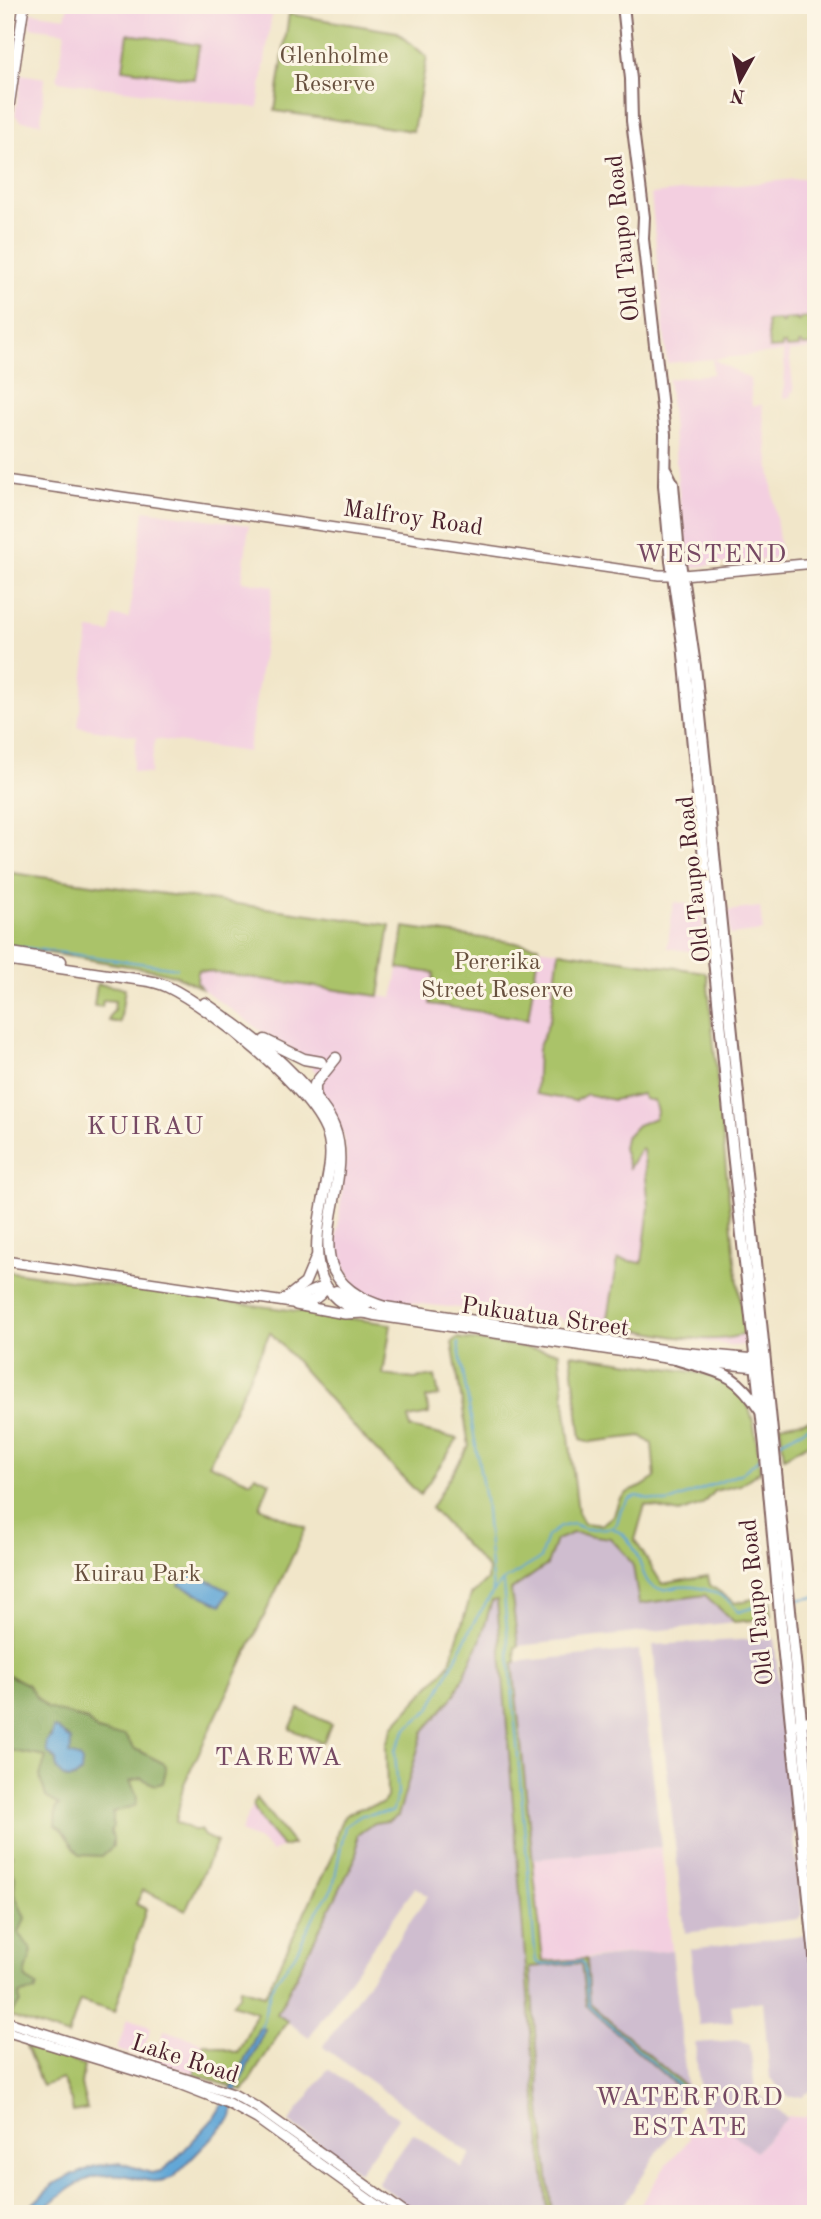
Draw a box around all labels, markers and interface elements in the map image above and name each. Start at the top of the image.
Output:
park label: Glenholme Reserve [279,45,389,97]
north arrow [706,46,776,116]
text: N [729,84,746,105]
street label: Old Taupo Road [603,153,645,323]
street label: Malfroy Road [342,497,484,541]
district label: WESTEND [636,542,788,568]
street label: Old Taupo Road [674,794,716,964]
park label: Pererika Street Reserve [421,951,573,1003]
district label: KUIRAU [87,1114,205,1140]
street label: Pukuatua Street [459,1294,631,1342]
street label: Old Taupo Road [737,1517,779,1687]
park label: Kuirau Park [73,1563,201,1587]
district label: TAREWA [215,1745,343,1771]
street label: Lake Road [128,2031,242,2089]
district label: WATERFORD ESTATE [595,2085,785,2141]

